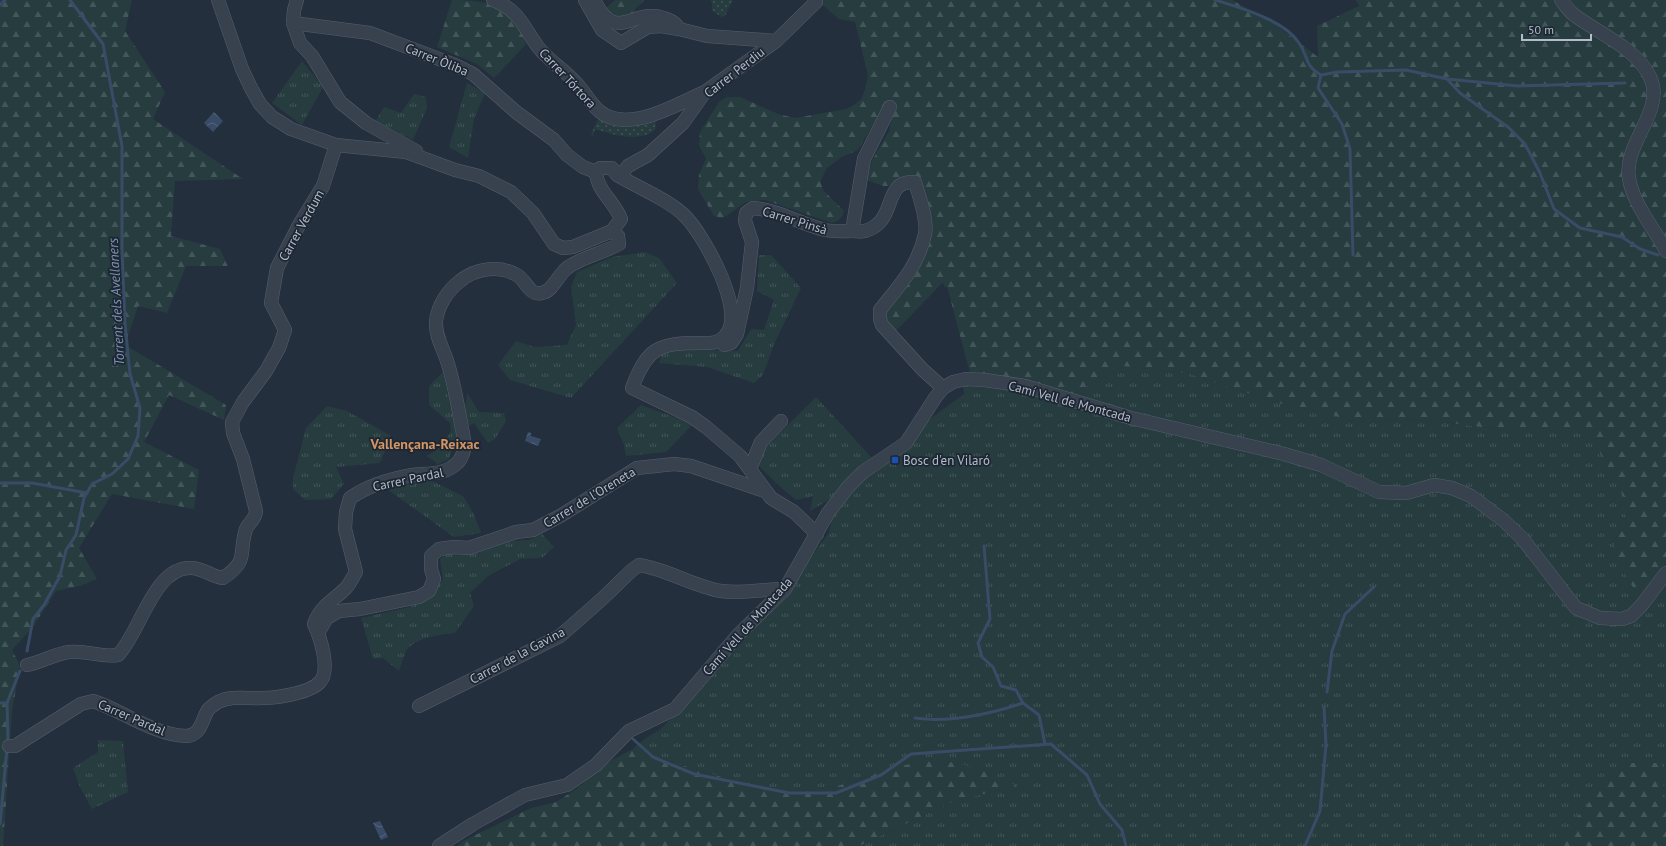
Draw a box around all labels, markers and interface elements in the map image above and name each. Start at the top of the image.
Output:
scale bar [1522,16,1591,42]
text: 50 m [1528,22,1554,37]
street label: Carrer Òliba [403,39,471,80]
street label: Carrer Perdiu [701,43,768,101]
street label: Carrer Tórtora [535,45,600,112]
street label: Carrer Verdum [275,187,328,264]
street label: Carrer Pinsà [760,203,829,238]
water label: Torrent dels Avellaners [104,237,128,367]
street label: Camí Vell de Montcada [1007,377,1133,426]
district label: Vallençana-Reixac [369,435,480,453]
place label: Bosc d'en Vilaró [903,452,990,469]
marker: Bosc d'en Vilaró [890,455,900,465]
street label: Carrer de l'Oreneta [540,463,638,532]
street label: Carrer Pardal [371,464,445,495]
street label: Camí Vell de Montcada [699,574,796,679]
street label: Carrer de la Gavina [467,623,568,688]
street label: Carrer Pardal [95,696,168,739]

